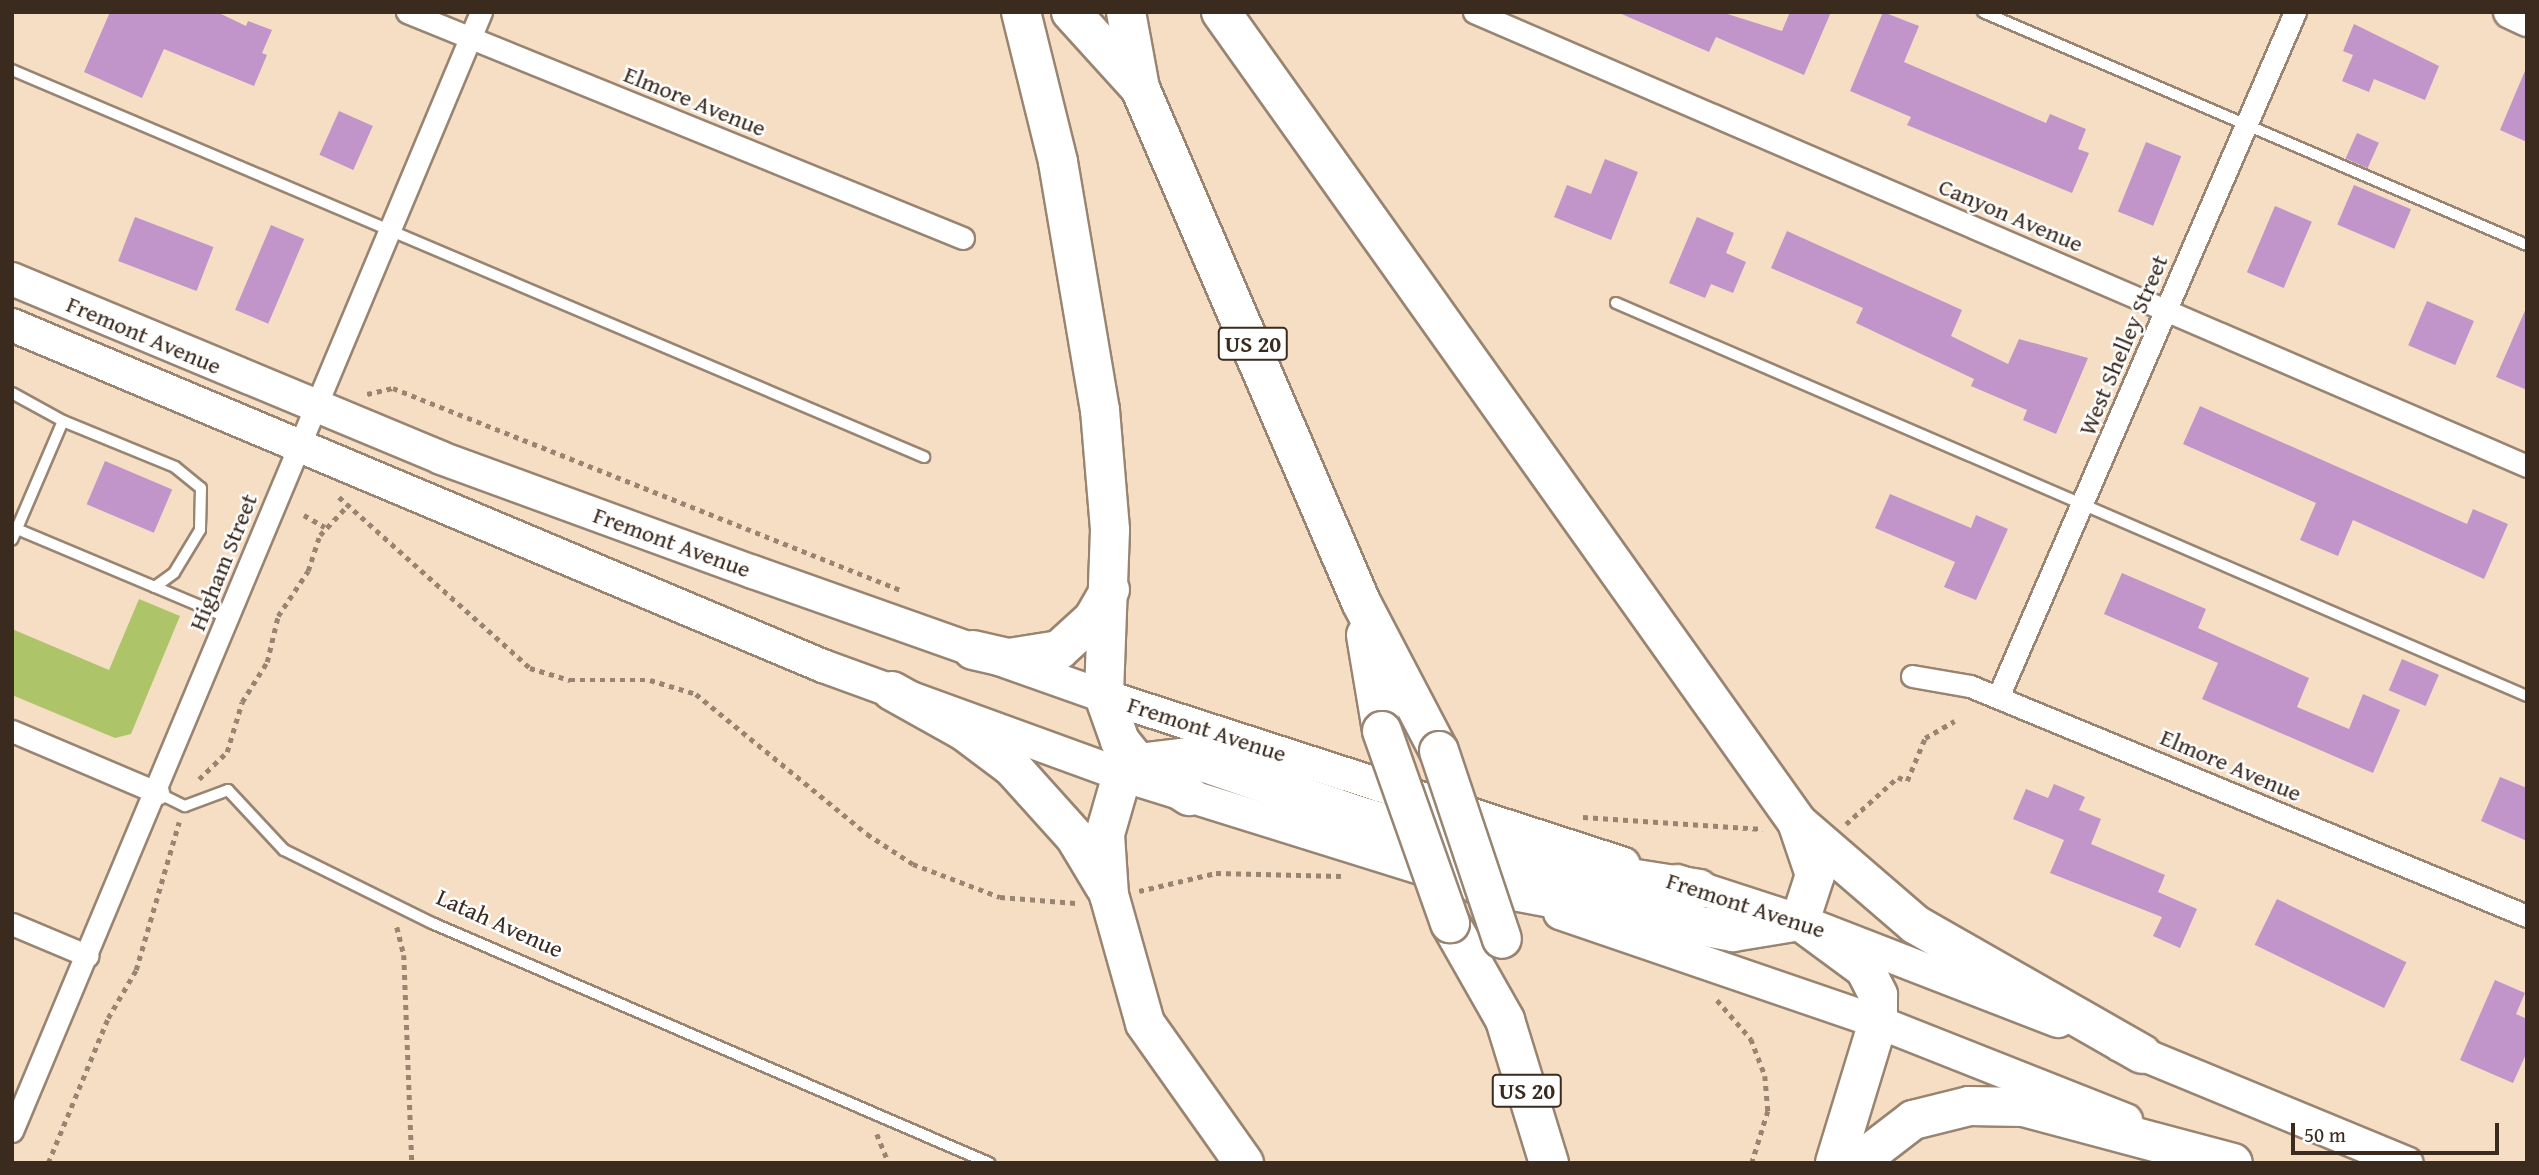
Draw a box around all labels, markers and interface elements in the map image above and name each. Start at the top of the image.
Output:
street label: Elmore Avenue [620,59,770,143]
street label: Canyon Avenue [1934,172,2088,258]
street label: West Shelley Street [2072,250,2174,440]
street label: Fremont Avenue [62,289,226,381]
road number: US 20 [1216,324,1290,364]
street label: Higham Street [182,489,264,635]
street label: Fremont Avenue [589,500,755,584]
street label: Fremont Avenue [1124,690,1290,768]
street label: Elmore Avenue [2156,722,2306,808]
street label: Fremont Avenue [1663,866,1829,944]
street label: Latah Avenue [432,882,568,964]
road number: US 20 [1490,1072,1564,1110]
scale bar [2294,1108,2502,1152]
text: 50 m [2304,1119,2346,1150]

